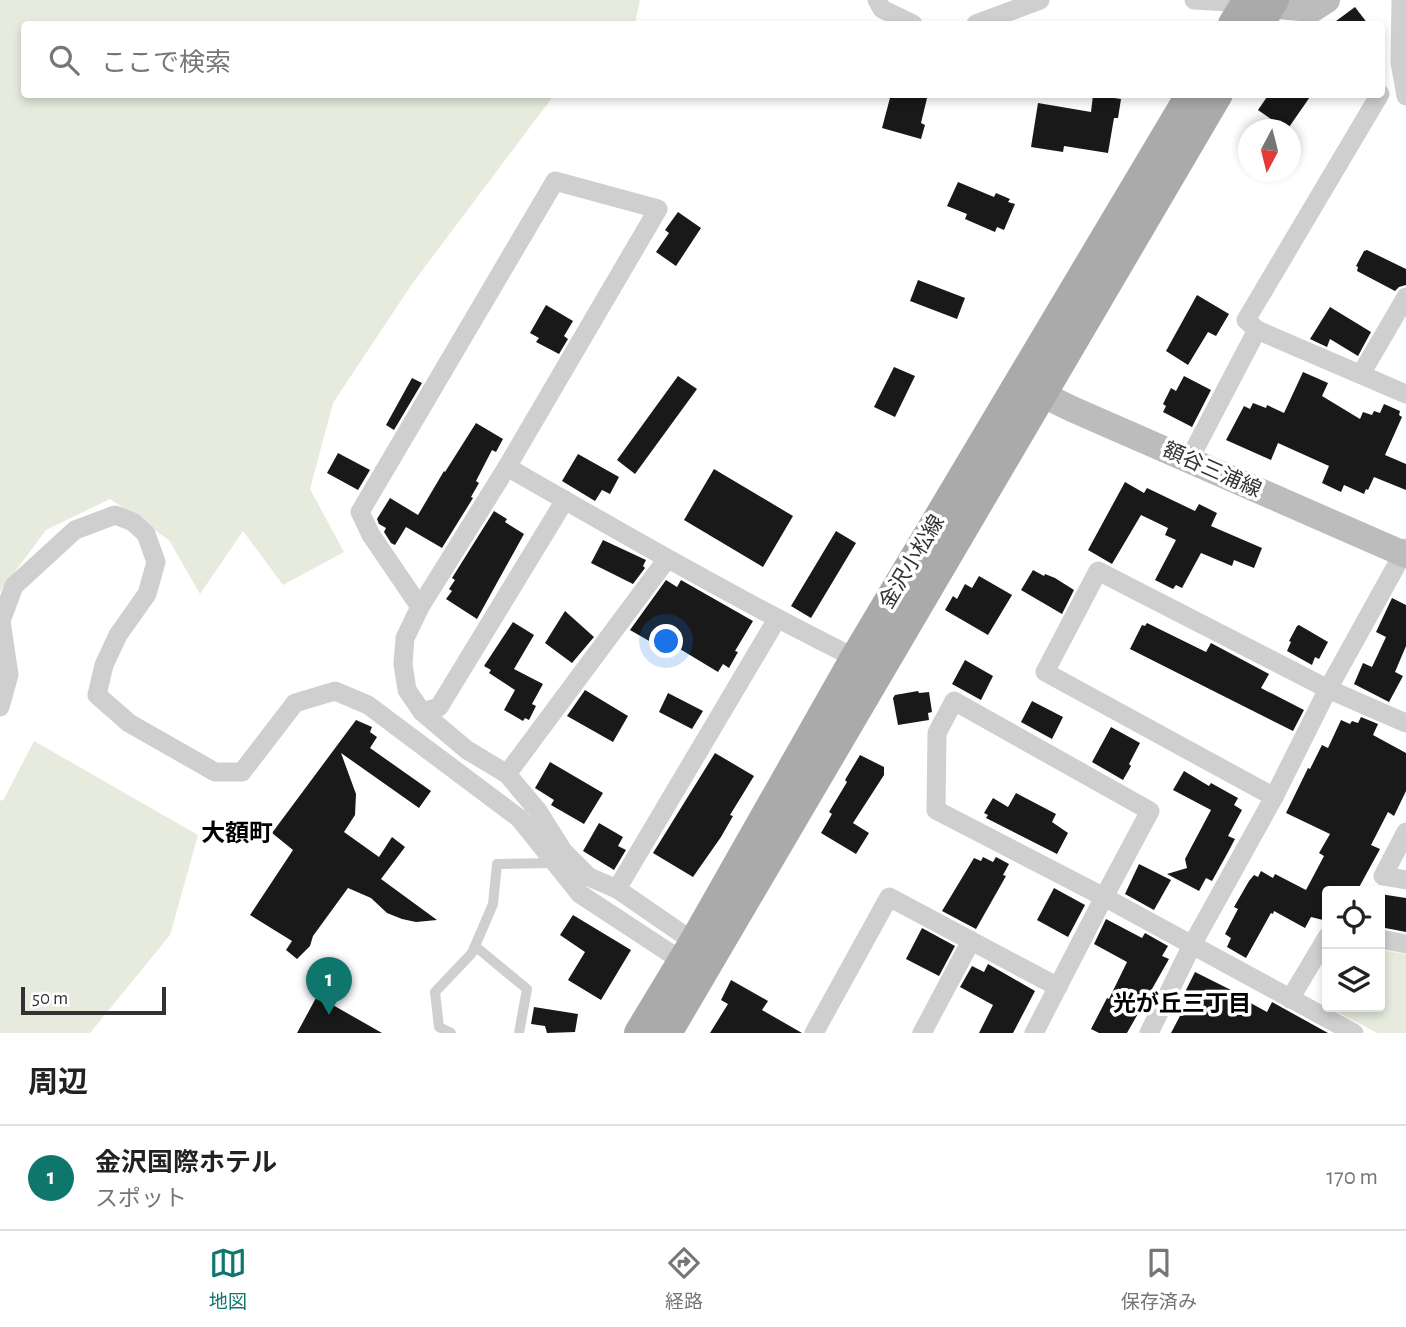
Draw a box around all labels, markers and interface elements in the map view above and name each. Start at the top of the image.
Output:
search box [21,21,1385,98]
icon: search [45,41,83,79]
text: ここで検索 [101,50,231,76]
north arrow [1238,119,1301,182]
street label: 額谷三浦線 [1160,438,1265,501]
street label: 金沢小松線 [875,511,948,612]
your location [649,624,683,658]
district label: 大額町 [201,820,273,846]
map controls [1322,886,1385,1012]
button: locate [1322,886,1385,949]
button: layers [1322,949,1385,1012]
pin: 1 [306,957,352,1015]
scale bar [21,984,166,1016]
text: 50 m [32,989,68,1008]
district label: 光が丘三丁目 [1113,991,1251,1016]
text: 周辺 [28,1068,88,1098]
text: 金沢国際ホテル [95,1150,277,1176]
text: 1 [47,1166,55,1189]
text: 170 m [1326,1166,1378,1189]
text: スポット [95,1188,187,1211]
tab: 地図 [209,1244,247,1314]
tab: 経路 [665,1244,703,1314]
tab: 保存済み [1121,1244,1197,1314]

